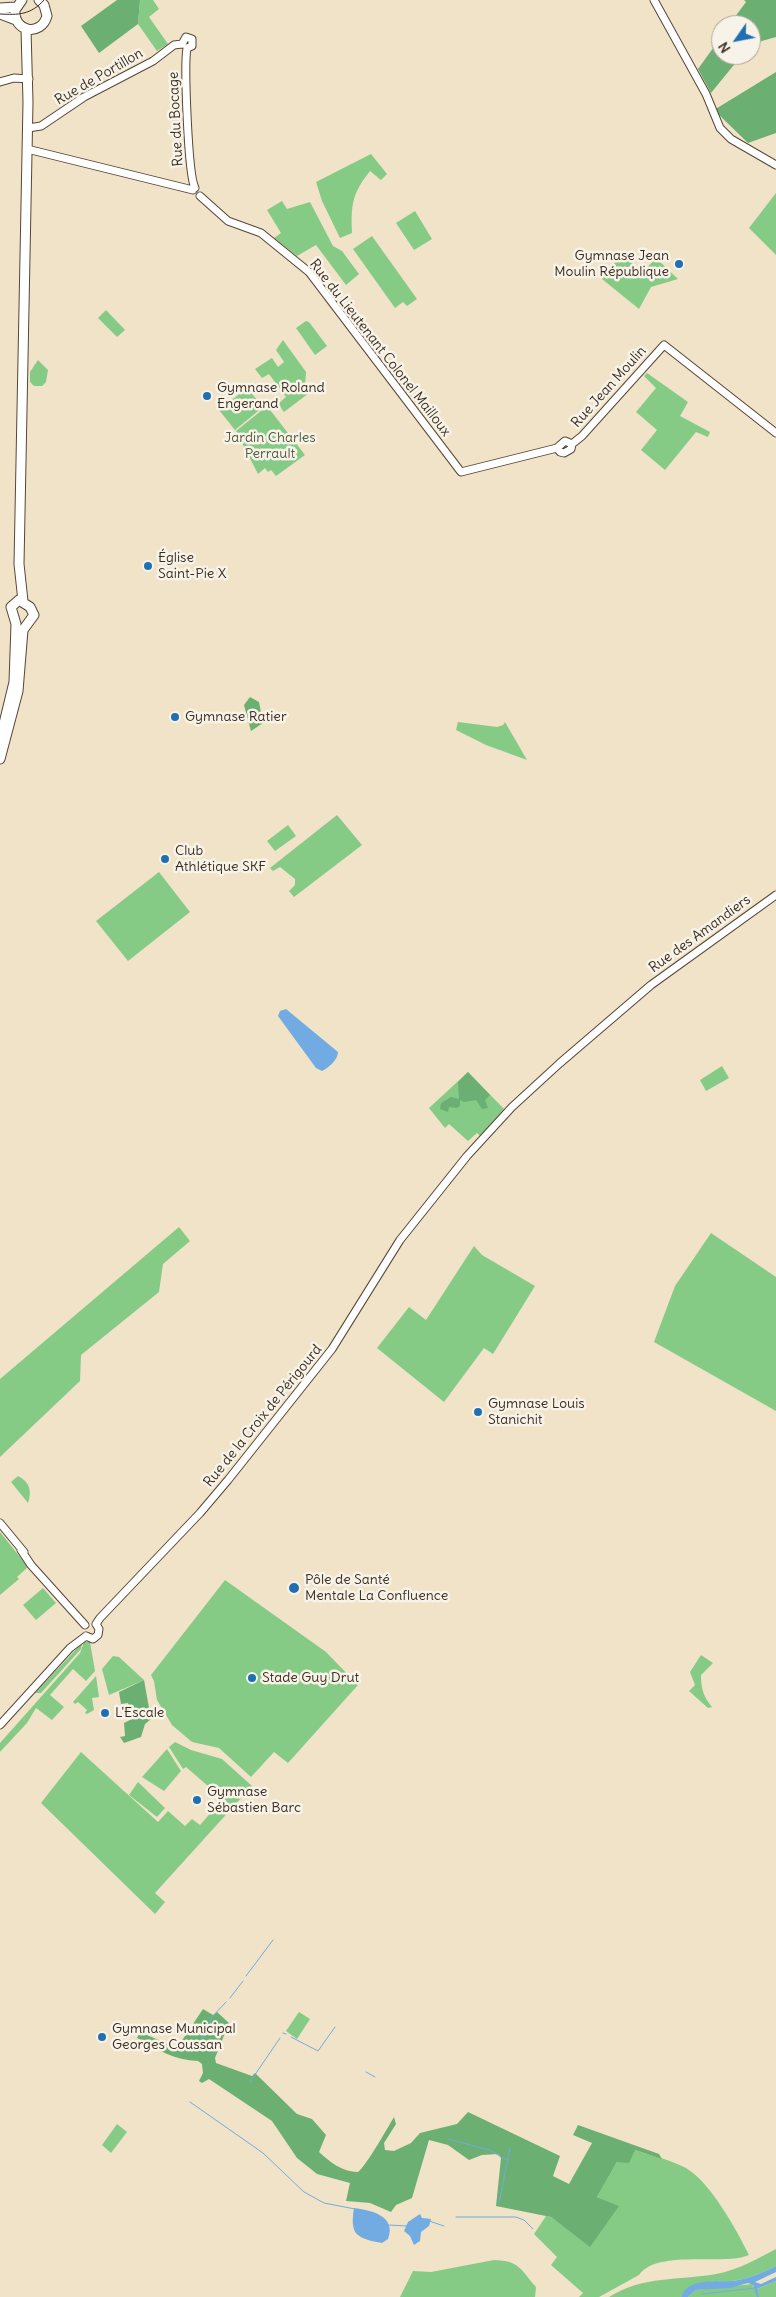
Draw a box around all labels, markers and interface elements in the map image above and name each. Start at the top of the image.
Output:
north arrow [711,15,761,65]
text: N [714,39,734,57]
street label: Rue de Portillon [52,45,146,109]
street label: Rue du Bocage [165,71,187,167]
place label: Gymnase Jean Moulin République [554,248,669,280]
street label: Rue du Lieutenant Colonel Mailloux [306,256,454,440]
marker: Gymnase Jean Moulin République [673,258,685,270]
street label: Rue Jean Moulin [568,343,650,431]
place label: Gymnase Roland Engerand [217,380,325,412]
marker: Gymnase Roland Engerand [201,390,213,402]
park label: Jardin Charles Perrault [224,430,316,462]
place label: Église Saint-Pie X [158,550,226,582]
marker: Église Saint-Pie X [142,560,154,572]
place label: Gymnase Ratier [185,709,287,725]
marker: Gymnase Ratier [169,711,181,723]
place label: Club Athlétique SKF [175,843,266,876]
marker: Club Athlétique SKF [159,853,171,865]
street label: Rue des Amandiers [646,891,754,977]
street label: Rue de la Croix de Périgourd [200,1341,326,1491]
place label: Gymnase Louis Stanichit [488,1396,585,1428]
marker: Gymnase Louis Stanichit [472,1406,484,1418]
place label: Pôle de Santé Mentale La Confluence [305,1572,448,1604]
marker: Pôle de Santé Mentale La Confluence [287,1581,301,1595]
place label: Stade Guy Drut [262,1670,359,1686]
marker: Stade Guy Drut [246,1672,258,1684]
place label: L'Escale [115,1705,164,1721]
marker: L'Escale [99,1707,111,1719]
place label: Gymnase Sébastien Barc [207,1784,301,1816]
marker: Gymnase Sébastien Barc [191,1794,203,1806]
place label: Gymnase Municipal Georges Coussan [112,2021,236,2054]
marker: Gymnase Municipal Georges Coussan [96,2031,108,2043]

